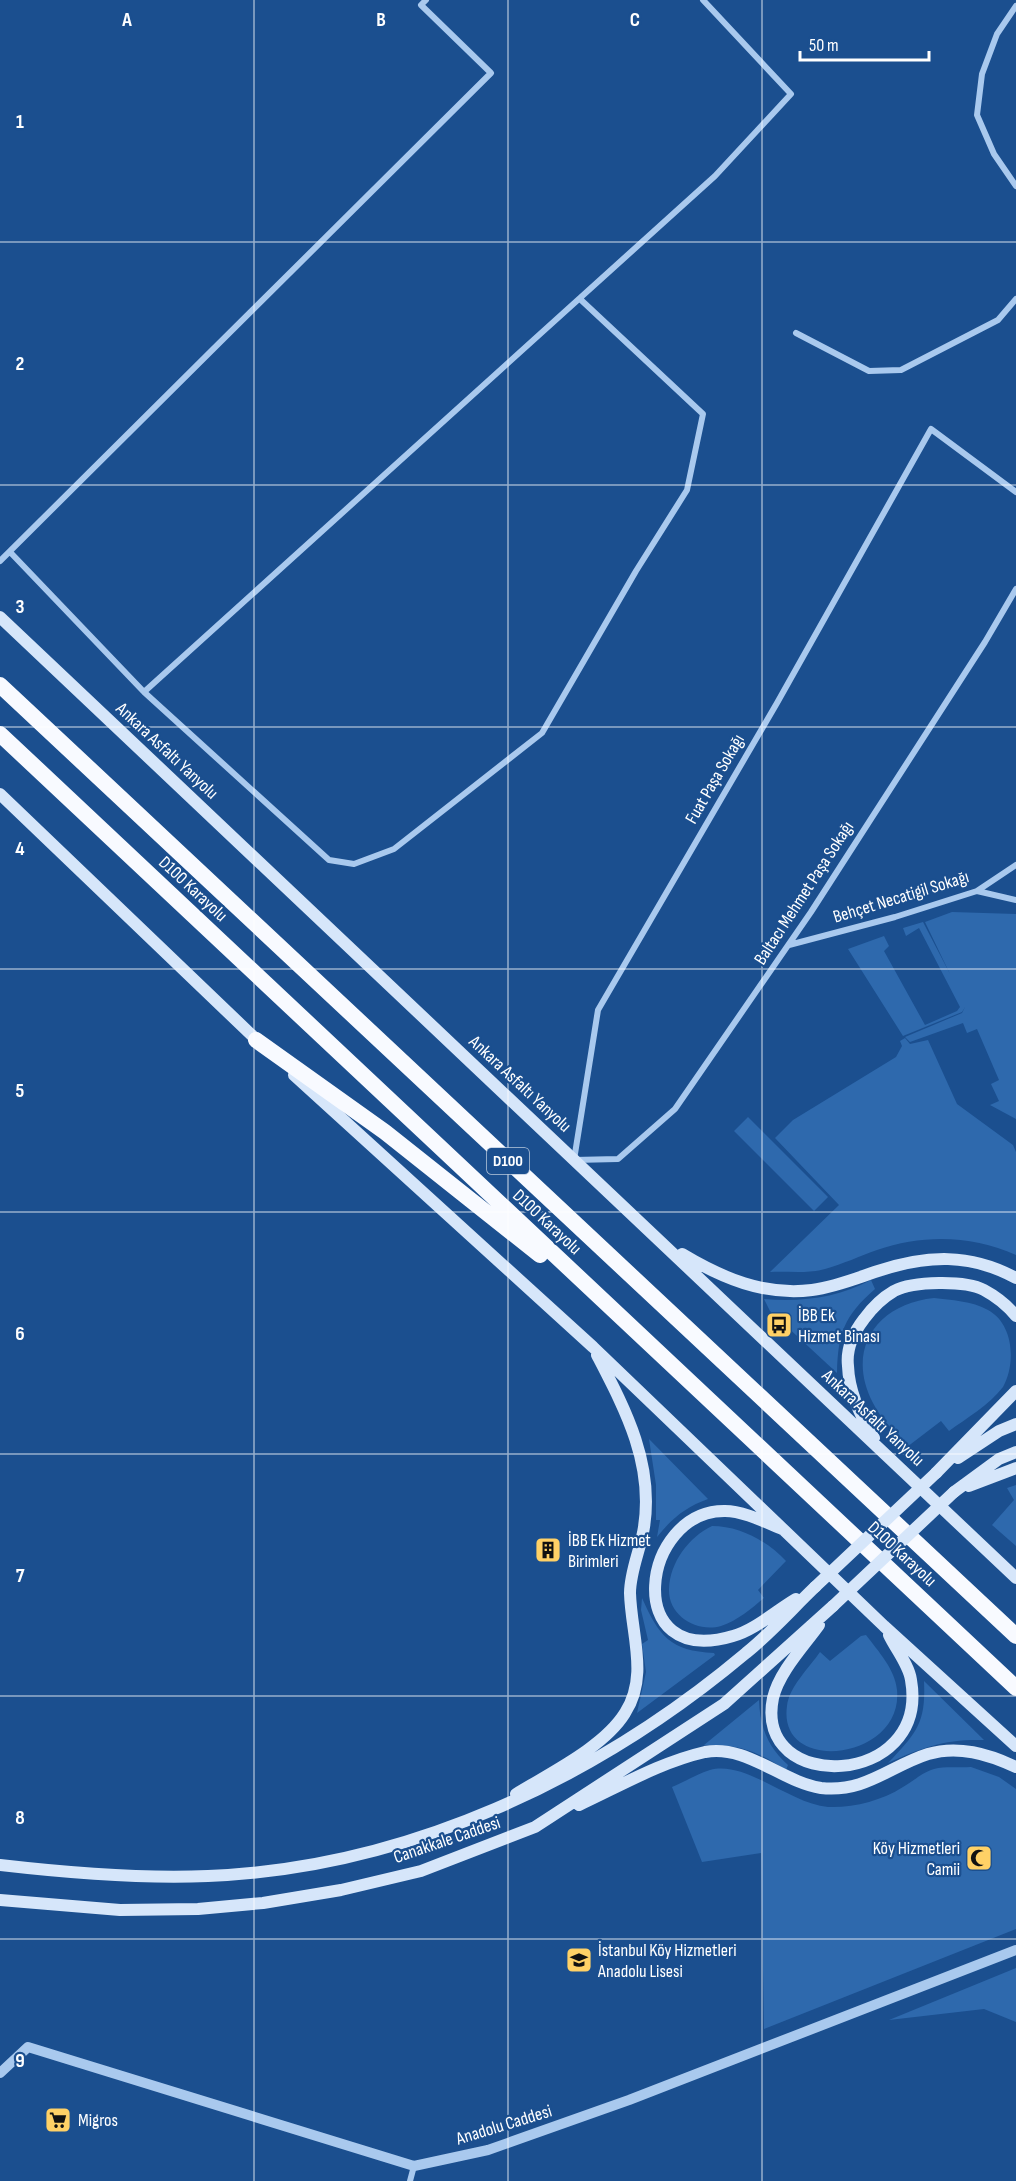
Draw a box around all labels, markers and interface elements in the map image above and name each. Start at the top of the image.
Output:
text: A [121,8,132,32]
text: B [376,8,386,32]
text: C [630,8,640,32]
scale bar [800,24,929,62]
text: 50 m [809,35,839,56]
text: 1 [16,110,24,134]
text: 2 [16,352,24,376]
text: 3 [16,595,25,619]
street label: Ankara Asfaltı Yanyolu [111,698,222,804]
street label: Fuat Paşa Sokağı [681,731,749,827]
street label: Baltacı Mehmet Paşa Sokağı [750,817,858,969]
text: 4 [15,837,25,861]
street label: D100 Karayolu [154,852,232,926]
street label: Behçet Necatigil Sokağı [831,866,971,928]
street label: Ankara Asfaltı Yanyolu [464,1031,575,1137]
text: 5 [16,1079,25,1103]
road number: D100 [487,1148,529,1174]
street label: D100 Karayolu [508,1185,586,1259]
place label: İBB Ek Hizmet Binası [798,1305,880,1347]
bus stop icon: İBB Ek Hizmet Binası [764,1310,794,1340]
text: 6 [15,1322,25,1346]
street label: Ankara Asfaltı Yanyolu [817,1365,928,1471]
street label: D100 Karayolu [863,1517,941,1591]
place label: İBB Ek Hizmet Birimleri [568,1530,651,1572]
building icon: İBB Ek Hizmet Birimleri [533,1535,563,1565]
text: 7 [16,1564,25,1588]
text: 8 [15,1806,25,1830]
street label: Canakkale Caddesi [391,1812,503,1868]
place label: Köy Hizmetleri Camii [873,1838,960,1880]
mosque icon: Köy Hizmetleri Camii [964,1843,994,1873]
place label: İstanbul Köy Hizmetleri Anadolu Lisesi [597,1940,737,1982]
school or university icon: İstanbul Köy Hizmetleri Anadolu Lisesi [564,1945,594,1975]
text: 9 [15,2049,25,2073]
street label: Anadolu Caddesi [453,2101,554,2150]
supermarket icon: Migros [43,2105,73,2135]
place label: Migros [78,2110,118,2131]

